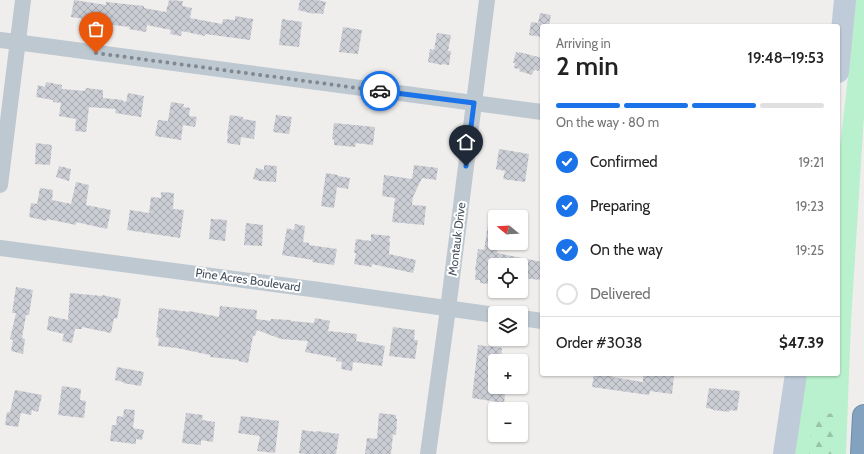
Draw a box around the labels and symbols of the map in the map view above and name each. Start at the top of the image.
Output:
pin [79,12,113,53]
courier [360,71,400,111]
pin [449,125,483,166]
street label: Montauk Drive [445,201,468,277]
north arrow [488,210,528,250]
street label: Pine Acres Boulevard [195,265,302,294]

